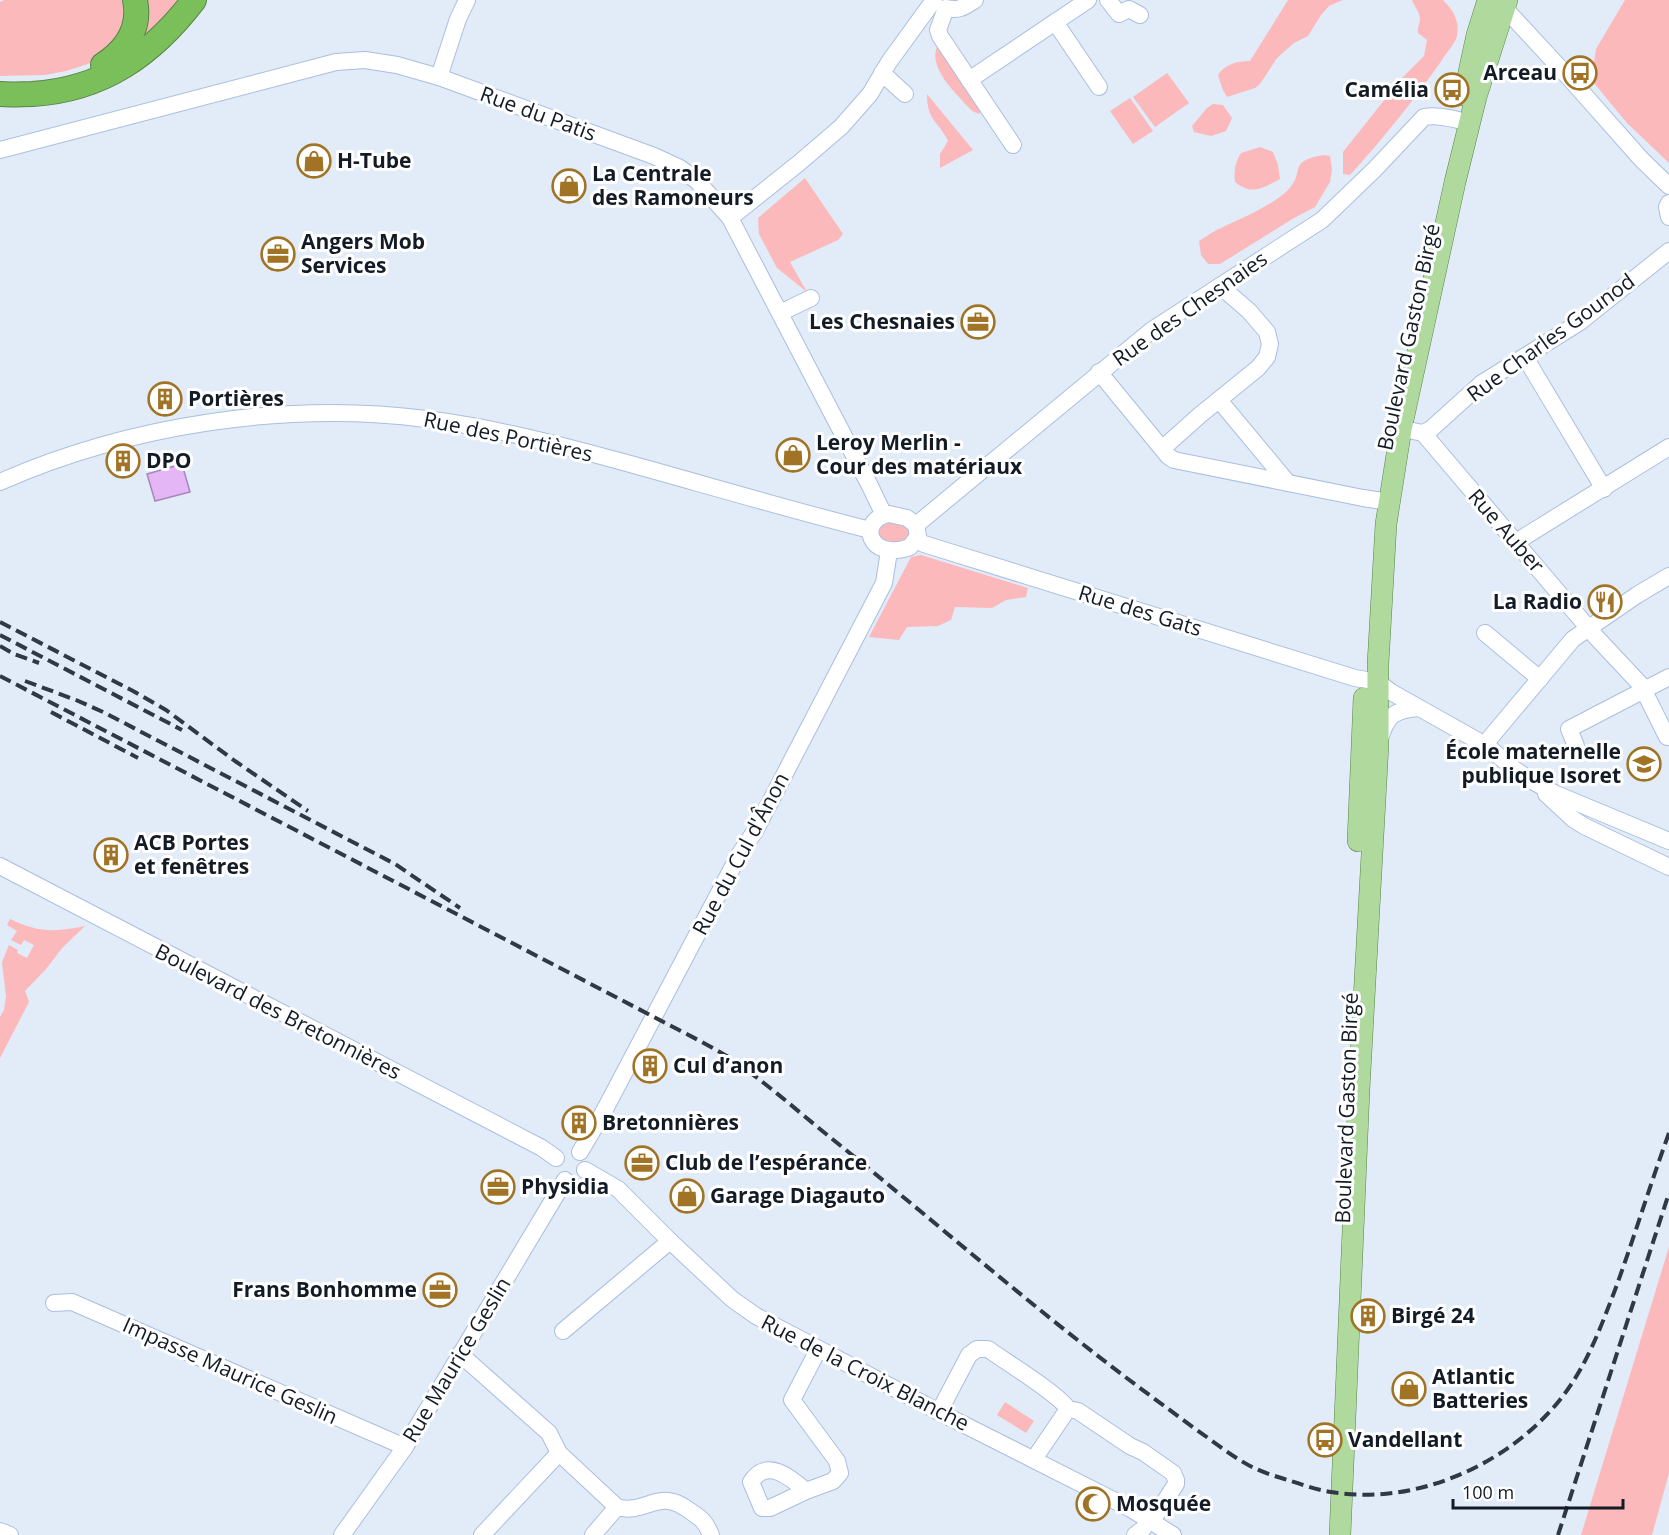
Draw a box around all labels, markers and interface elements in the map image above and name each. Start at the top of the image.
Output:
bus stop icon: Arceau [1562,55,1598,91]
place label: Arceau [1483,58,1557,86]
bus stop icon: Camélia [1434,72,1470,108]
place label: Camélia [1344,75,1429,103]
street label: Rue du Patis [477,79,600,147]
shop icon: H-Tube [296,143,332,179]
place label: H-Tube [337,146,411,174]
place label: La Centrale des Ramoneurs [592,159,754,211]
shop icon: La Centrale des Ramoneurs [551,168,587,204]
street label: Boulevard Gaston Birgé [1370,221,1446,453]
place label: Angers Mob Services [301,227,425,279]
office icon: Angers Mob Services [260,236,296,272]
street label: Rue des Chesnaies [1107,244,1272,372]
street label: Rue Charles Gounod [1461,267,1640,408]
office icon: Les Chesnaies [960,304,996,340]
place label: Les Chesnaies [809,307,955,335]
building icon: Portières [147,381,183,417]
place label: Portières [188,384,284,412]
street label: Rue des Portières [421,404,595,468]
place label: Leroy Merlin - Cour des matériaux [816,428,1023,480]
shop icon: Leroy Merlin - Cour des matériaux [775,437,811,473]
building icon: DPO [105,443,141,479]
place label: DPO [146,446,191,474]
street label: Rue Auber [1463,482,1551,579]
street label: Rue des Gats [1075,578,1205,642]
restaurant icon: La Radio [1587,584,1623,620]
place label: La Radio [1493,587,1582,615]
place label: École maternelle publique Isoret [1445,737,1621,789]
school or university icon: École maternelle publique Isoret [1626,746,1662,782]
street label: Rue du Cul d'Ânon [685,767,795,940]
place label: ACB Portes et fenêtres [134,828,249,880]
building icon: ACB Portes et fenêtres [93,837,129,873]
street label: Boulevard des Bretonnières [151,937,406,1085]
street label: Boulevard Gaston Birgé [1328,992,1364,1224]
building icon: Cul d’anon [632,1048,668,1084]
place label: Cul d’anon [673,1051,783,1079]
building icon: Bretonnières [561,1105,597,1141]
place label: Bretonnières [602,1108,739,1136]
office icon: Club de l’espérance [624,1145,660,1181]
place label: Club de l’espérance [665,1148,867,1176]
office icon: Physidia [480,1169,516,1205]
place label: Physidia [521,1172,609,1200]
shop icon: Garage Diagauto [669,1178,705,1214]
place label: Garage Diagauto [710,1181,885,1209]
street label: Rue Maurice Geslin [396,1272,517,1447]
office icon: Frans Bonhomme [422,1272,458,1308]
place label: Frans Bonhomme [232,1275,417,1303]
building icon: Birgé 24 [1350,1298,1386,1334]
place label: Birgé 24 [1391,1301,1475,1329]
street label: Rue de la Croix Blanche [757,1307,974,1437]
street label: Impasse Maurice Geslin [119,1310,342,1430]
place label: Atlantic Batteries [1432,1362,1528,1414]
shop icon: Atlantic Batteries [1391,1371,1427,1407]
bus stop icon: Vandellant [1307,1422,1343,1458]
place label: Vandellant [1348,1425,1462,1453]
scale bar [1453,1472,1622,1510]
text: 100 m [1462,1480,1514,1504]
mosque icon: Mosquée [1075,1486,1111,1522]
place label: Mosquée [1116,1489,1211,1517]

